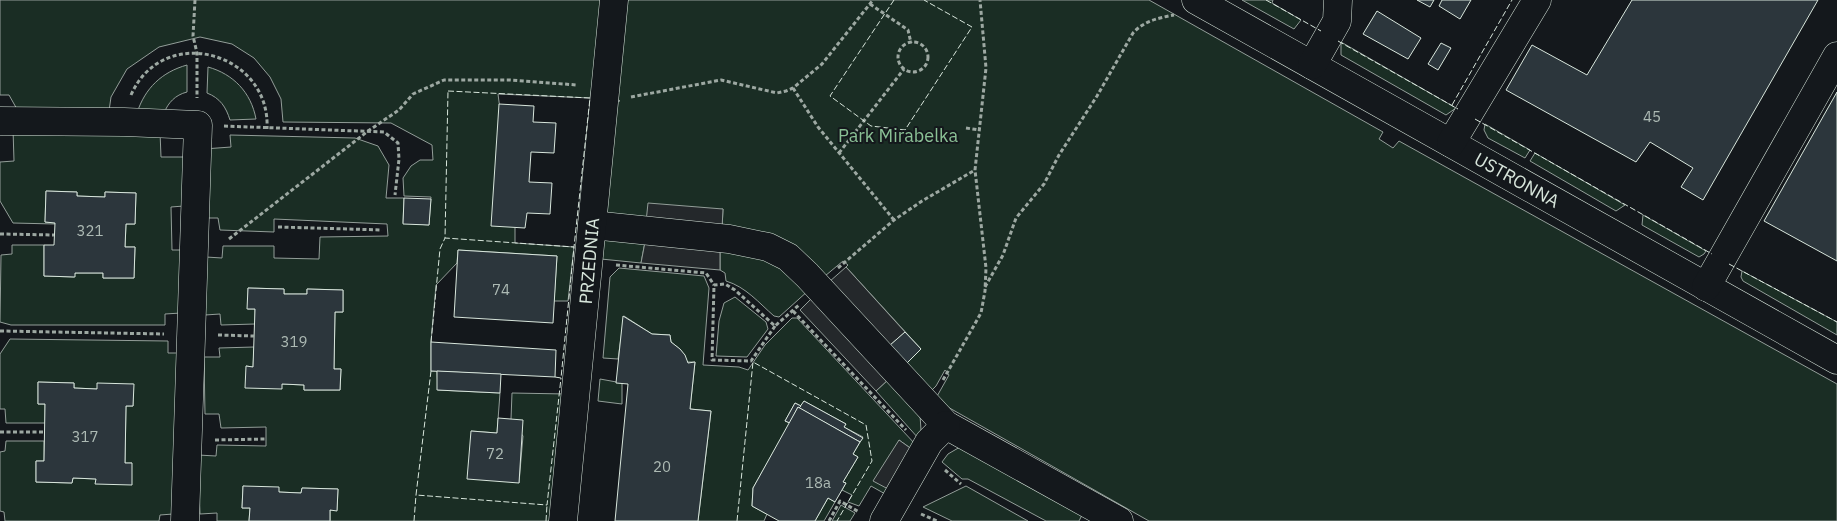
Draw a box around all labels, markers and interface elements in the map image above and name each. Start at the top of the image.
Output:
house number: 45 [1643,107,1661,126]
park label: Park Mirabelka [838,124,958,147]
street label: USTRONNA [1470,147,1564,213]
street label: PRZEDNIA [574,216,604,305]
house number: 321 [76,221,104,240]
house number: 74 [492,280,510,299]
house number: 319 [280,332,308,351]
house number: 317 [71,427,99,446]
house number: 72 [486,444,504,463]
house number: 20 [653,457,671,476]
house number: 18a [805,473,831,492]

